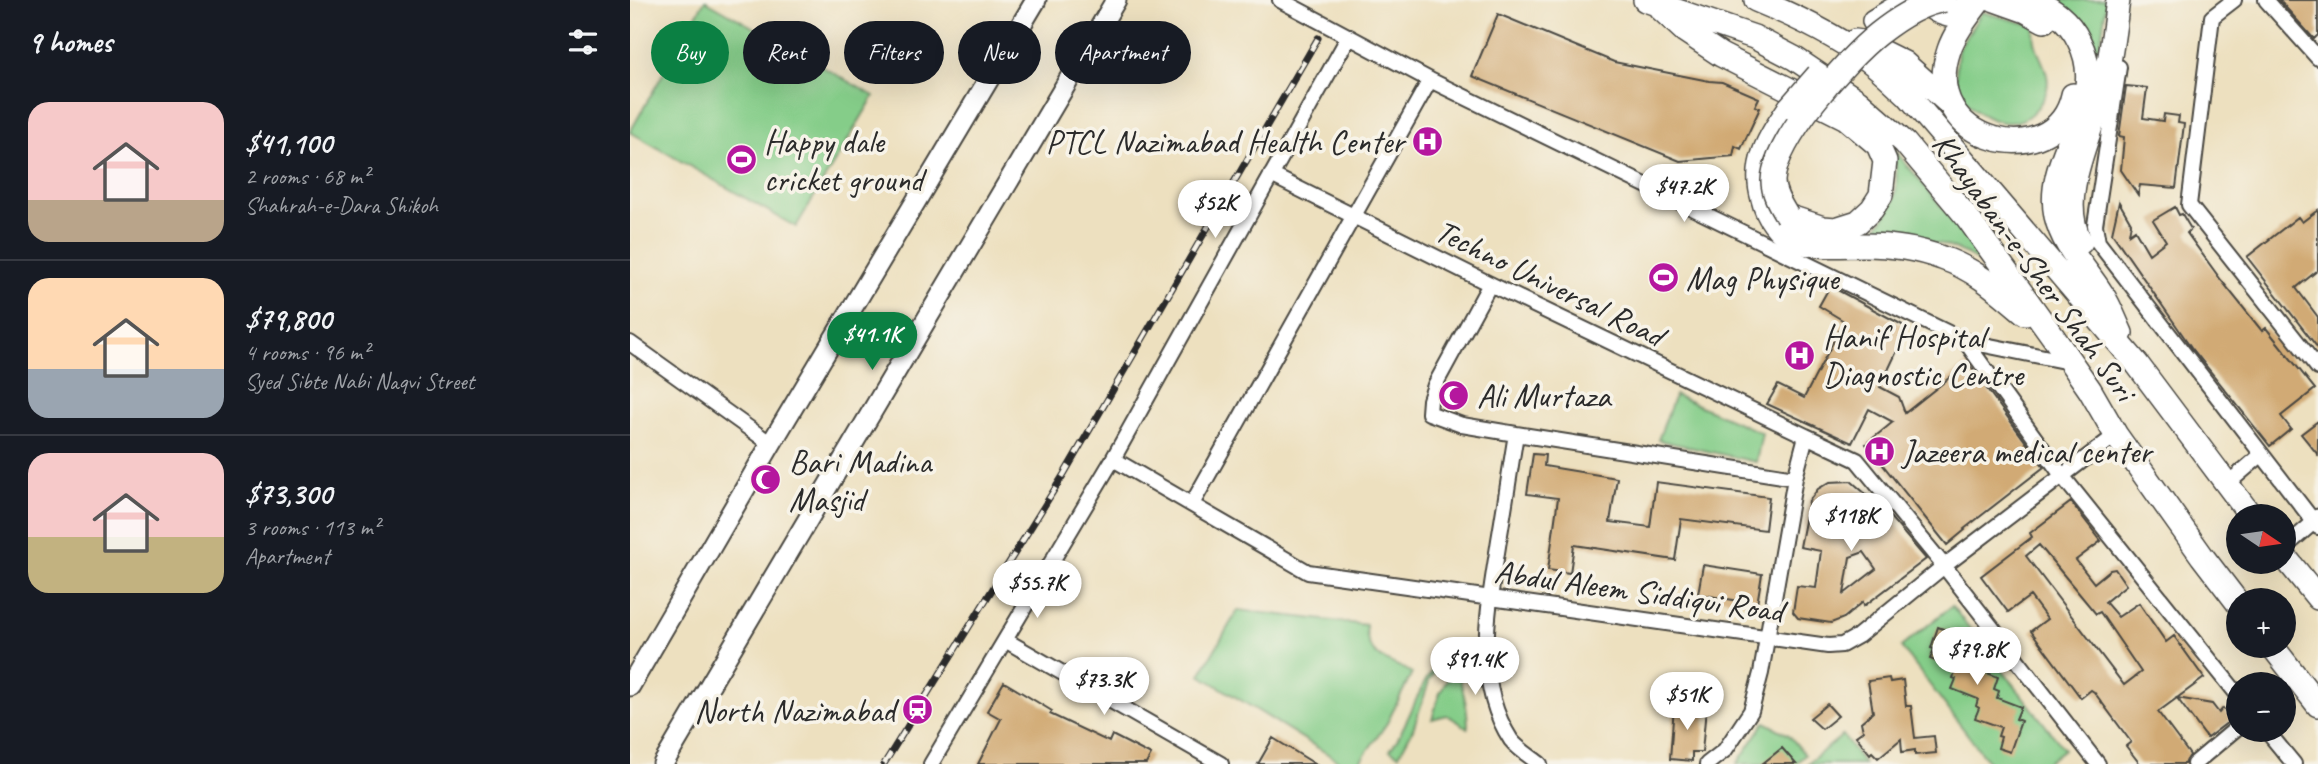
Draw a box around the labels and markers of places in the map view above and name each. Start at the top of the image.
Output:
place label: Happy dale cricket ground [764,121,928,201]
place label: PTCL Nazimabad Health Center [1046,121,1407,163]
hospital icon: PTCL Nazimabad Health Center [1410,124,1444,158]
sports icon: Happy dale cricket ground [724,143,758,177]
pin: $47.2K [1627,164,1741,224]
pin: $52K [1174,180,1256,240]
place label: Mag Physique [1686,258,1841,300]
sports icon: Mag Physique [1646,261,1680,295]
pin: $41.1K [815,312,929,372]
place label: Hanif Hospital Diagnostic Centre [1823,316,2025,396]
hospital icon: Hanif Hospital Diagnostic Centre [1783,338,1817,372]
place label: Ali Murtaza [1477,375,1613,417]
mosque icon: Ali Murtaza [1437,378,1471,412]
place label: Jazeera medical center [1900,431,2154,473]
hospital icon: Jazeera medical center [1862,434,1896,468]
place label: Bari Madina Masjid [789,441,933,521]
mosque icon: Bari Madina Masjid [749,463,783,497]
pin: $118K [1802,494,1900,553]
pin: $55.7K [980,560,1094,620]
pin: $79.8K [1920,628,2034,687]
pin: $91.4K [1418,638,1532,697]
pin: $73.3K [1047,658,1161,717]
pin: $51K [1646,672,1728,732]
place label: North Nazimabad [694,690,900,732]
station icon: North Nazimabad [901,693,935,727]

